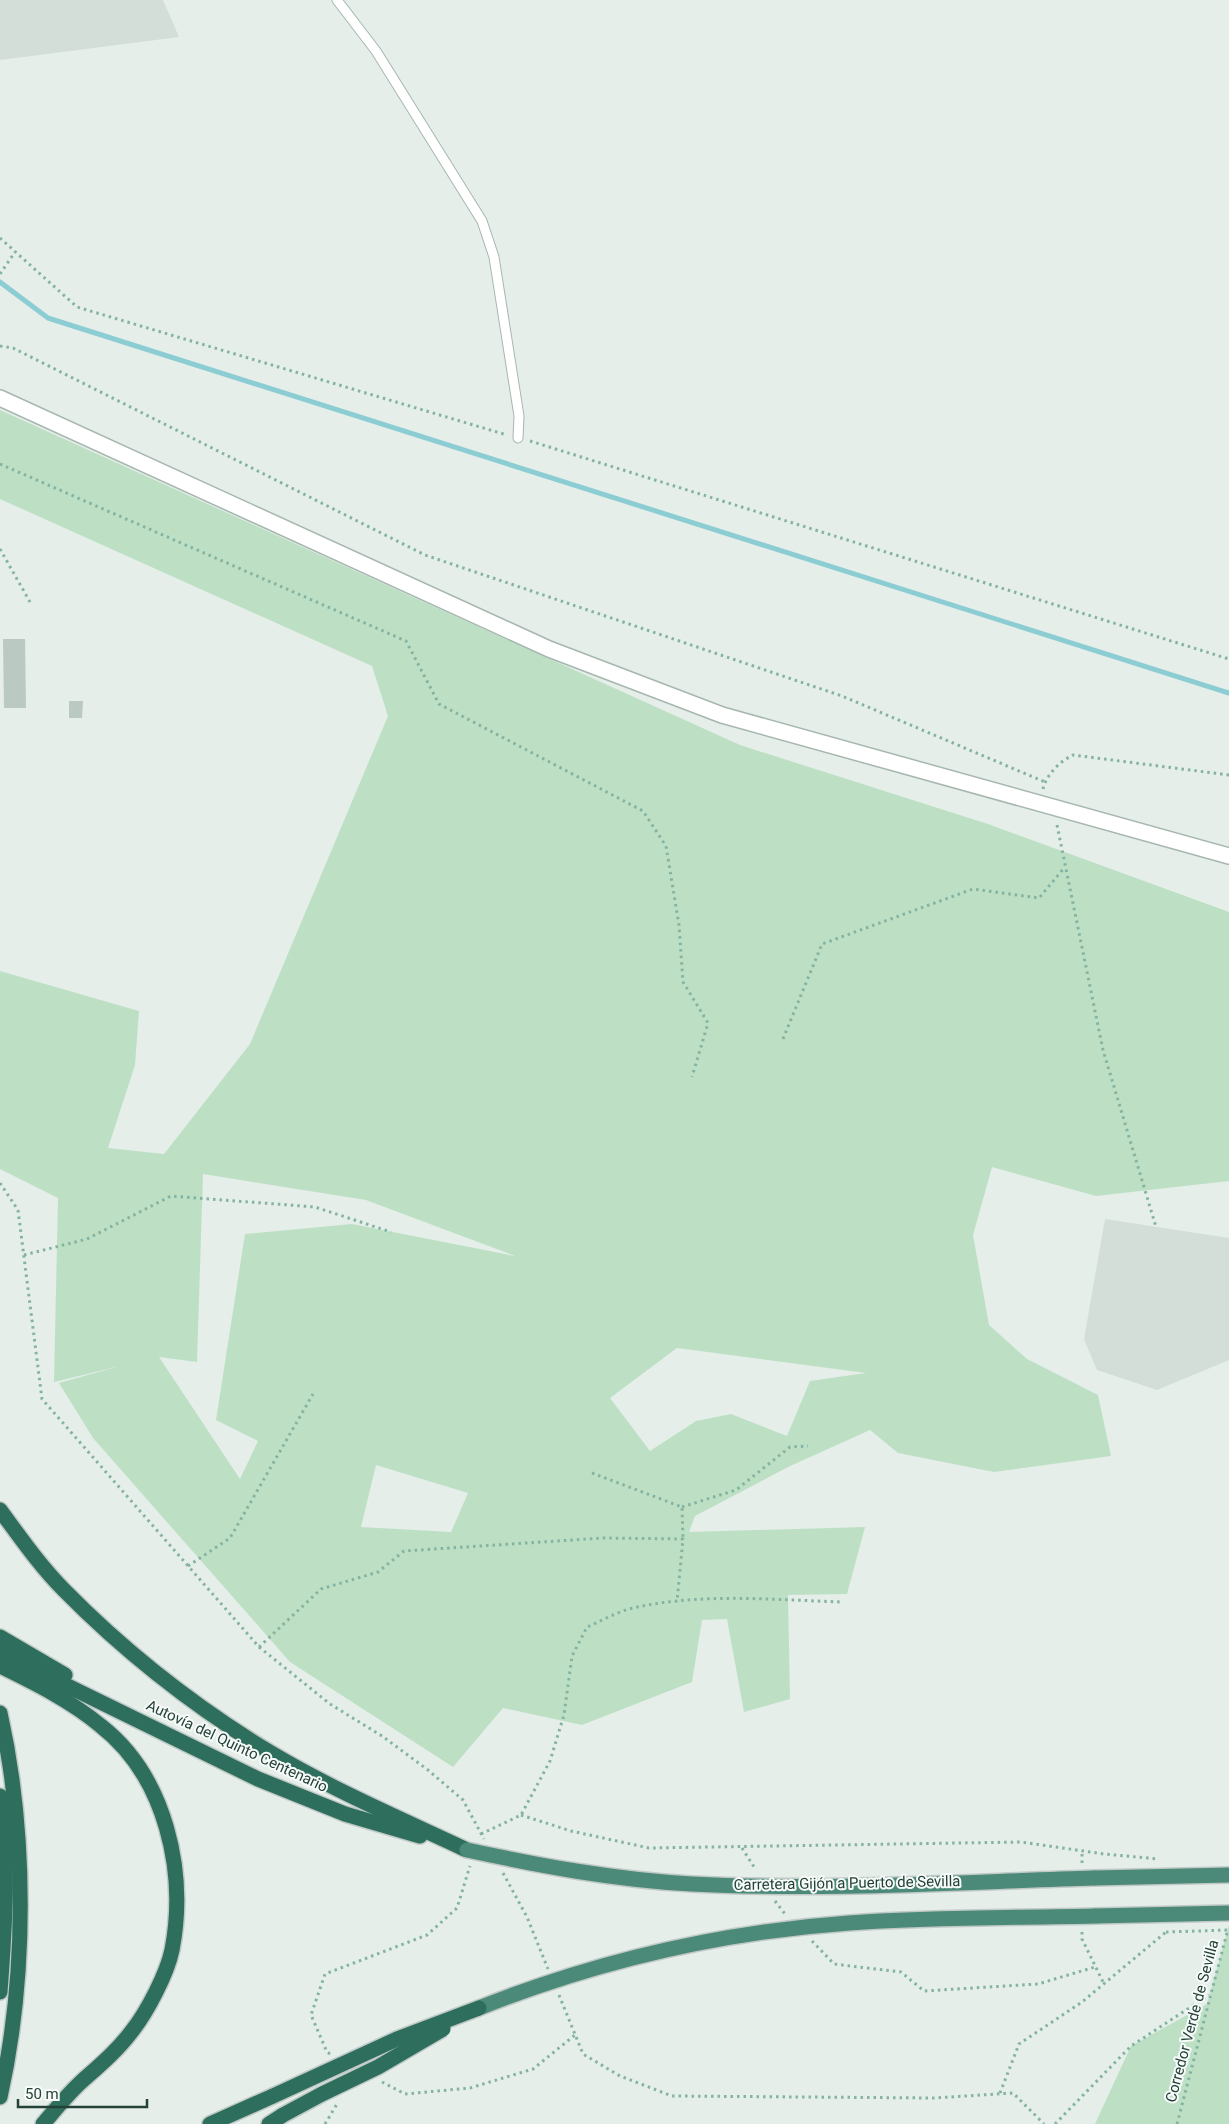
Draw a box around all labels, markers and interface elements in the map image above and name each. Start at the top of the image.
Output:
street label: Autovía del Quinto Centenario [143,1696,331,1796]
street label: Carretera Gijón a Puerto de Sevilla [733,1872,961,1894]
street label: Corredor Verde de Sevilla [1162,1938,1222,2104]
scale bar [18,2076,146,2108]
text: 50 m [25,2085,59,2103]

